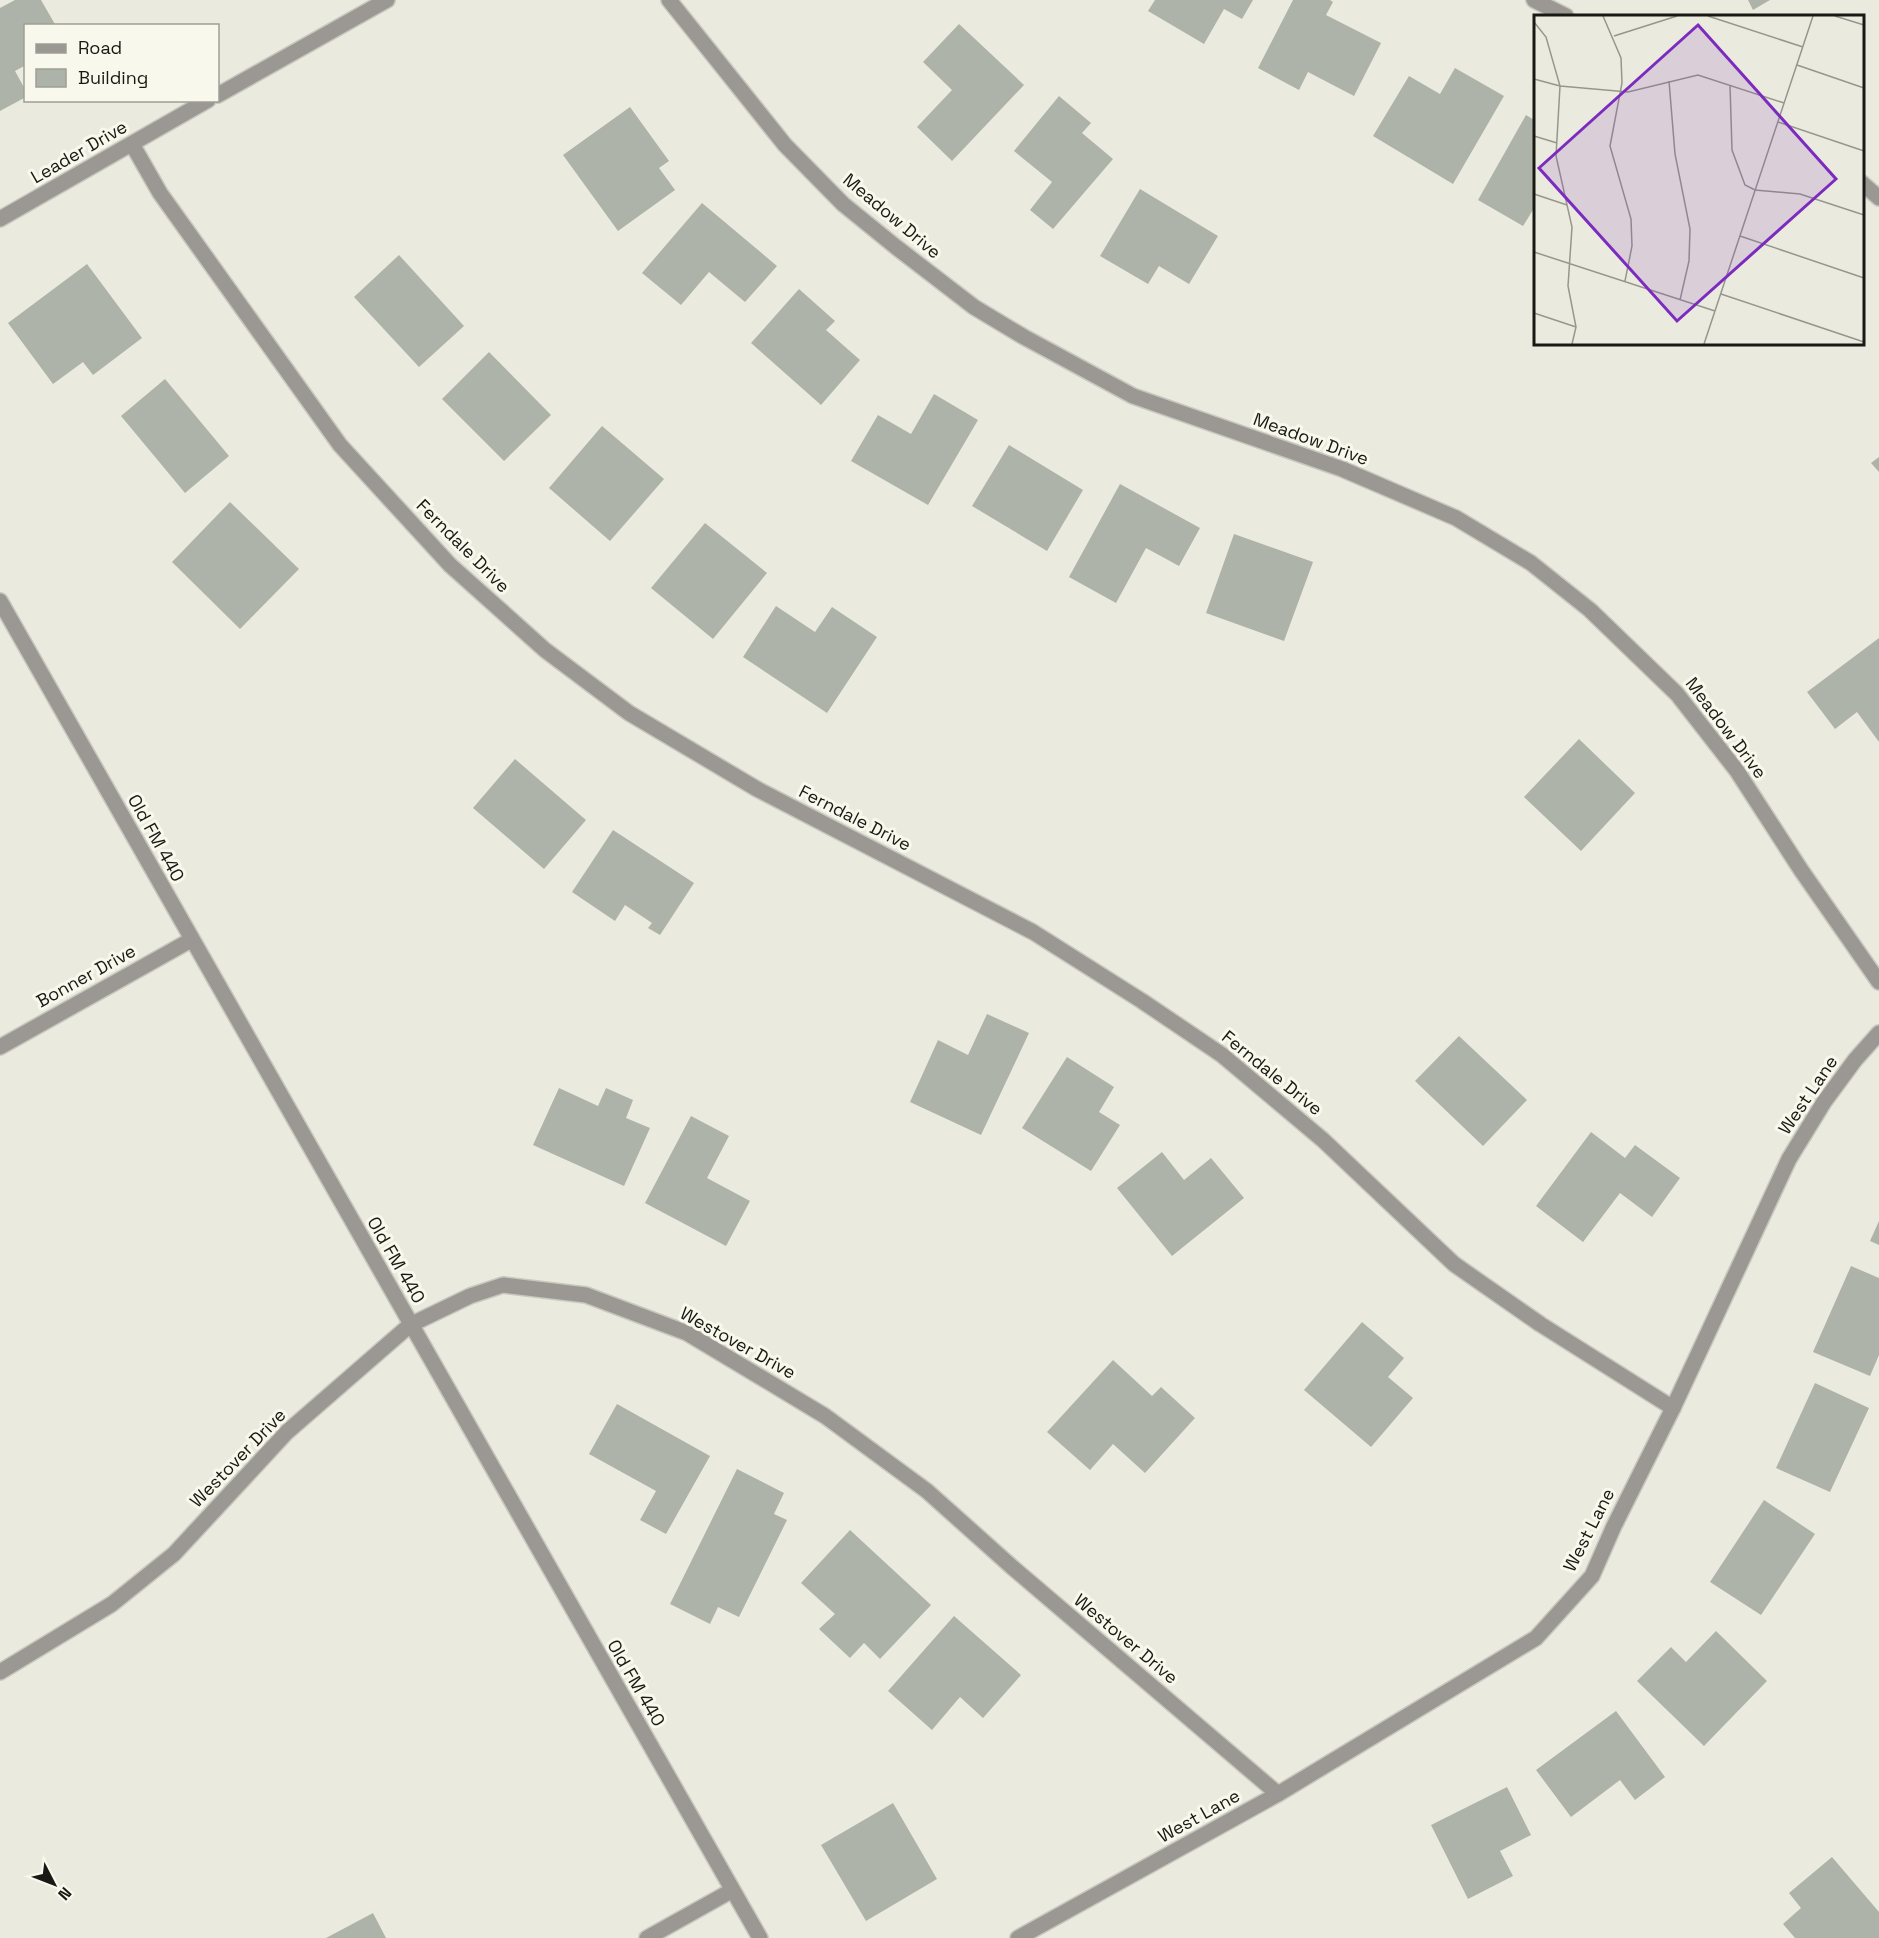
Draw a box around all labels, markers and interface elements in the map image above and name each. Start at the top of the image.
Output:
inset map [1534,15,1864,345]
legend [24,24,219,102]
text: Road [78,36,122,59]
text: Building [78,66,148,89]
street label: Leader Drive [27,115,131,188]
street label: Meadow Drive [839,168,946,263]
street label: Meadow Drive [1250,407,1372,470]
street label: Ferndale Drive [412,494,515,597]
street label: Meadow Drive [1681,672,1772,783]
street label: Ferndale Drive [795,779,915,856]
street label: Old FM 440 [123,790,190,886]
street label: Bonner Drive [32,939,140,1012]
street label: Ferndale Drive [1217,1025,1327,1120]
street label: West Lane [1773,1051,1842,1139]
street label: Old FM 440 [362,1212,431,1307]
street label: Westover Drive [676,1301,800,1384]
street label: Westover Drive [185,1403,291,1512]
street label: West Lane [1558,1484,1619,1575]
street label: Westover Drive [1070,1588,1183,1689]
street label: Old FM 440 [602,1635,671,1730]
street label: West Lane [1154,1784,1244,1847]
north arrow [24,1854,84,1914]
text: N [53,1883,76,1905]

